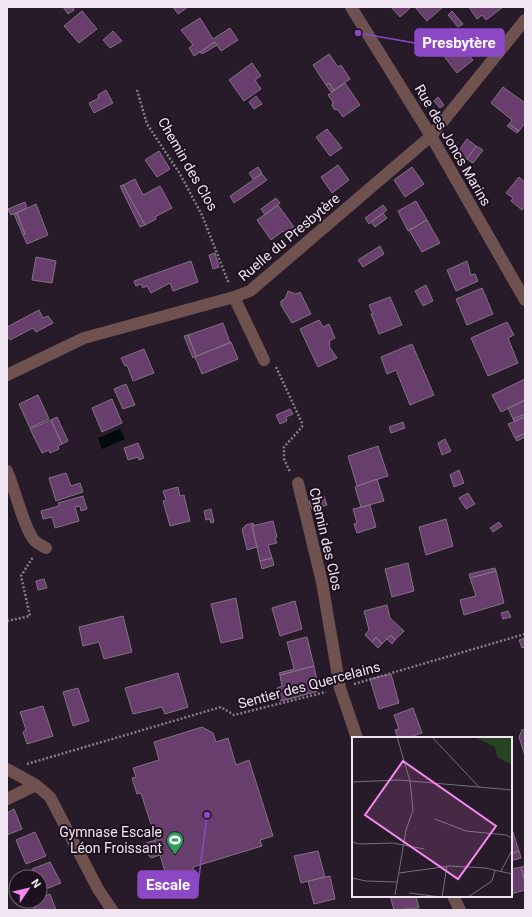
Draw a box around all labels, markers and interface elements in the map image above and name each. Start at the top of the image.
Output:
callout: Presbytère [415,29,504,56]
text: Presbytère [422,34,496,52]
street label: Rue des Joncs Marins [412,81,494,209]
street label: Chemin des Clos [155,115,221,213]
street label: Ruelle du Presbytère [235,190,343,284]
street label: Chemin des Clos [306,486,346,592]
street label: Sentier des Quercelains [236,658,382,712]
inset map [352,737,512,897]
place label: Gymnase Escale Léon Froissant [59,824,162,856]
sports icon: Gymnase Escale Léon Froissant [165,830,185,855]
north arrow [8,869,48,909]
callout: Escale [138,871,198,898]
text: Escale [146,876,190,894]
text: N [28,877,43,891]

